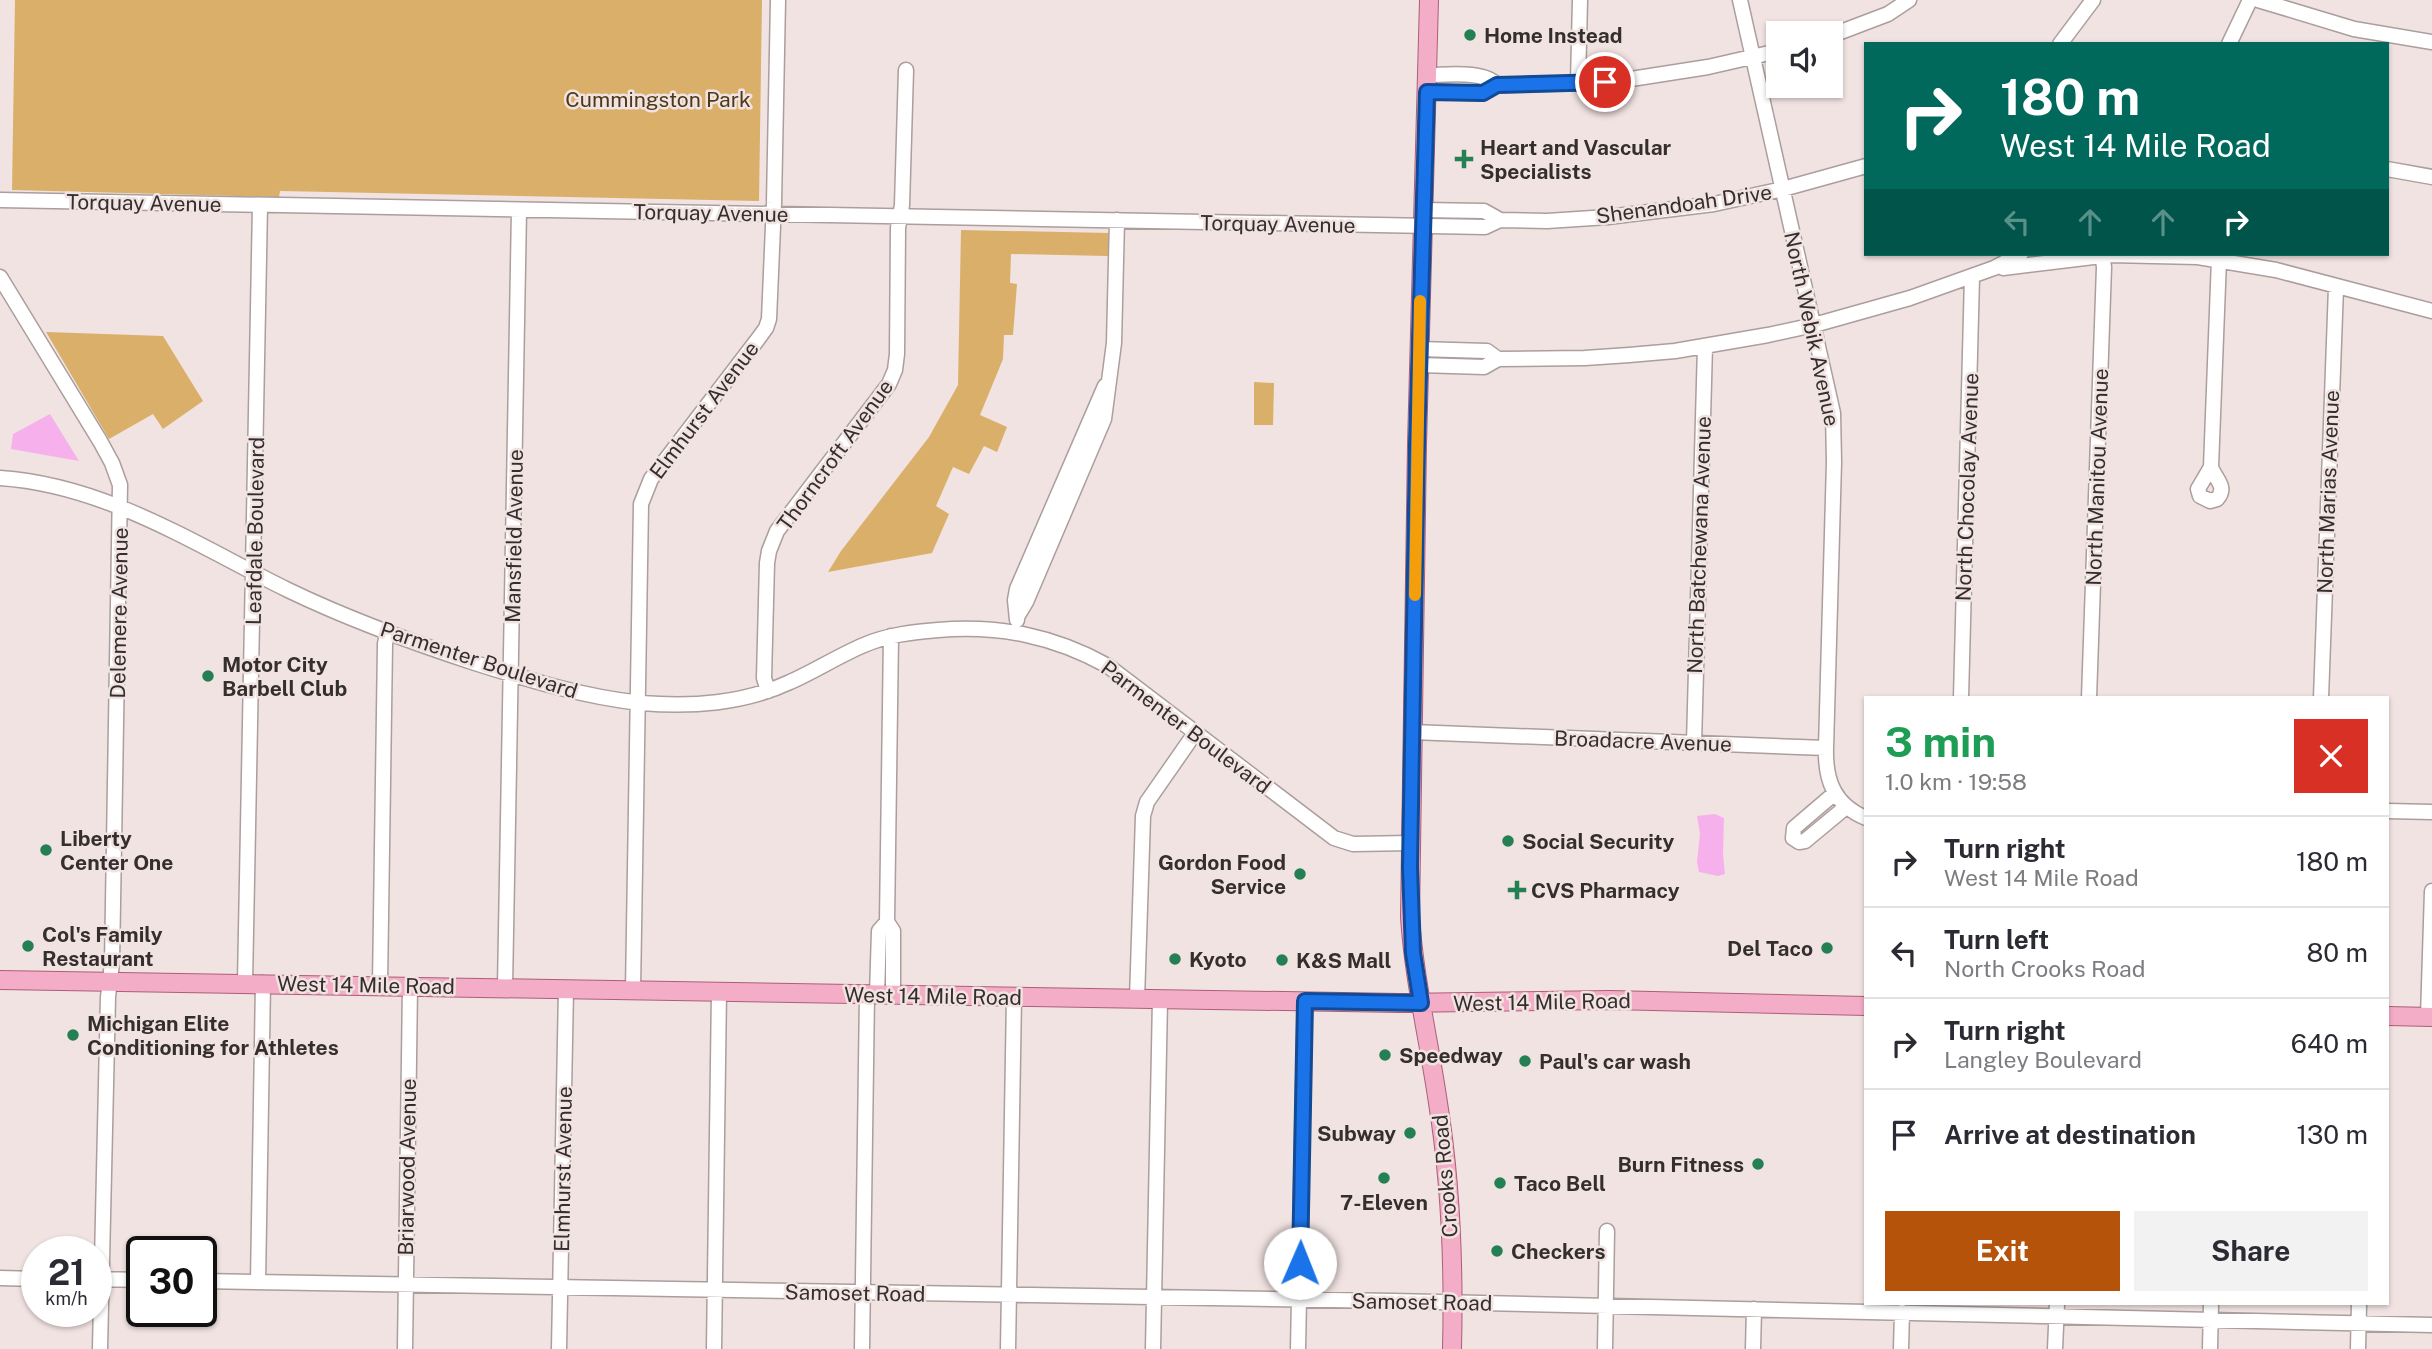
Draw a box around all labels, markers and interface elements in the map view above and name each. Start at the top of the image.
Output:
map controls [1766,21,1843,98]
button: sound [1766,21,1843,98]
place label: Home Instead [1484,23,1622,48]
marker: Home Instead [1462,27,1478,43]
pin [1575,52,1635,112]
icon: arrive [1586,63,1624,101]
text: 180 m [2000,68,2140,126]
icon: right [1885,70,1976,161]
park label: Cummingston Park [565,87,751,112]
text: West 14 Mile Road [2000,127,2271,164]
place label: Heart and Vascular Specialists [1480,135,1672,184]
marker: Heart and Vascular Specialists [1454,149,1474,169]
street label: Shenandoah Drive [1595,179,1773,229]
street label: Torquay Avenue [66,189,222,217]
street label: Torquay Avenue [633,199,789,227]
icon: left [1998,203,2036,241]
icon: ahead [2071,203,2109,241]
icon: ahead [2144,203,2182,241]
icon: right [2217,203,2255,241]
street label: Torquay Avenue [1200,210,1356,238]
street label: North Webik Avenue [1779,229,1845,429]
street label: Elmhurst Avenue [644,336,764,484]
street label: North Manitou Avenue [2081,368,2113,586]
street label: North Chocolay Avenue [1951,372,1983,602]
street label: Thorncroft Avenue [772,375,898,535]
street label: North Marias Avenue [2312,390,2344,594]
street label: North Batchewana Avenue [1682,416,1716,674]
street label: Leafdale Boulevard [241,437,269,625]
street label: Mansfield Avenue [500,449,528,623]
street label: Delemere Avenue [105,527,133,699]
street label: Parmenter Boulevard [377,616,581,704]
place label: Motor City Barbell Club [222,652,347,701]
street label: Parmenter Boulevard [1096,655,1276,799]
marker: Motor City Barbell Club [200,668,216,684]
text: 3 min [1885,717,1996,766]
button: close [2294,719,2368,793]
street label: Broadacre Avenue [1554,725,1732,757]
text: 1.0 km · 19:58 [1885,768,2027,795]
place label: Liberty Center One [60,826,173,875]
place label: Social Security [1522,829,1675,854]
marker: Social Security [1500,833,1516,849]
text: Turn right [1944,833,2066,864]
marker: Liberty Center One [38,842,54,858]
icon: right [1885,843,1923,881]
text: 180 m [2296,846,2368,877]
place label: Gordon Food Service [1158,850,1286,899]
text: West 14 Mile Road [1944,864,2139,891]
marker: Gordon Food Service [1292,866,1308,882]
place label: CVS Pharmacy [1531,878,1680,903]
marker: CVS Pharmacy [1509,882,1525,898]
place label: Col's Family Restaurant [42,922,163,971]
text: Turn left [1944,924,2049,955]
icon: left [1885,934,1923,972]
place label: Del Taco [1727,936,1813,961]
text: 80 m [2307,937,2368,968]
marker: Col's Family Restaurant [20,938,36,954]
marker: Del Taco [1819,940,1835,956]
place label: Kyoto [1189,947,1247,972]
place label: K&S Mall [1296,948,1392,973]
marker: Kyoto [1167,951,1183,967]
marker: K&S Mall [1274,952,1290,968]
text: North Crooks Road [1944,955,2146,982]
street label: West 14 Mile Road [277,971,455,999]
street label: West 14 Mile Road [844,982,1022,1010]
street label: West 14 Mile Road [1453,988,1631,1016]
place label: Michigan Elite Conditioning for Athletes [87,1011,339,1060]
text: Turn right [1944,1015,2066,1046]
icon: right [1885,1025,1923,1063]
marker: Michigan Elite Conditioning for Athletes [65,1027,81,1043]
text: 640 m [2291,1028,2368,1059]
place label: Speedway [1399,1043,1503,1068]
text: Langley Boulevard [1944,1046,2142,1073]
marker: Speedway [1377,1047,1393,1063]
place label: Paul's car wash [1539,1049,1691,1074]
marker: Paul's car wash [1517,1053,1533,1069]
street label: Briarwood Avenue [393,1078,421,1256]
street label: Elmhurst Avenue [549,1086,577,1252]
street label: Crooks Road [1427,1114,1463,1238]
icon: arrive [1885,1116,1923,1154]
text: Arrive at destination [1944,1119,2196,1150]
text: 130 m [2296,1119,2368,1150]
place label: Subway [1317,1121,1396,1146]
marker: Subway [1402,1125,1418,1141]
place label: Burn Fitness [1617,1152,1744,1177]
marker: Burn Fitness [1750,1156,1766,1172]
marker: 7-Eleven [1376,1170,1392,1186]
place label: Taco Bell [1514,1171,1606,1196]
marker: Taco Bell [1492,1175,1508,1191]
place label: 7-Eleven [1340,1190,1428,1215]
button: Exit [1885,1211,2120,1291]
button: Share [2134,1211,2368,1291]
position arrow [1263,1226,1337,1300]
speed limit sign: 30 [126,1236,217,1327]
place label: Checkers [1511,1239,1605,1264]
marker: Checkers [1489,1243,1505,1259]
text: 21 [48,1252,85,1293]
street label: Samoset Road [784,1279,926,1307]
text: km/h [45,1288,88,1309]
street label: Samoset Road [1351,1288,1493,1316]

